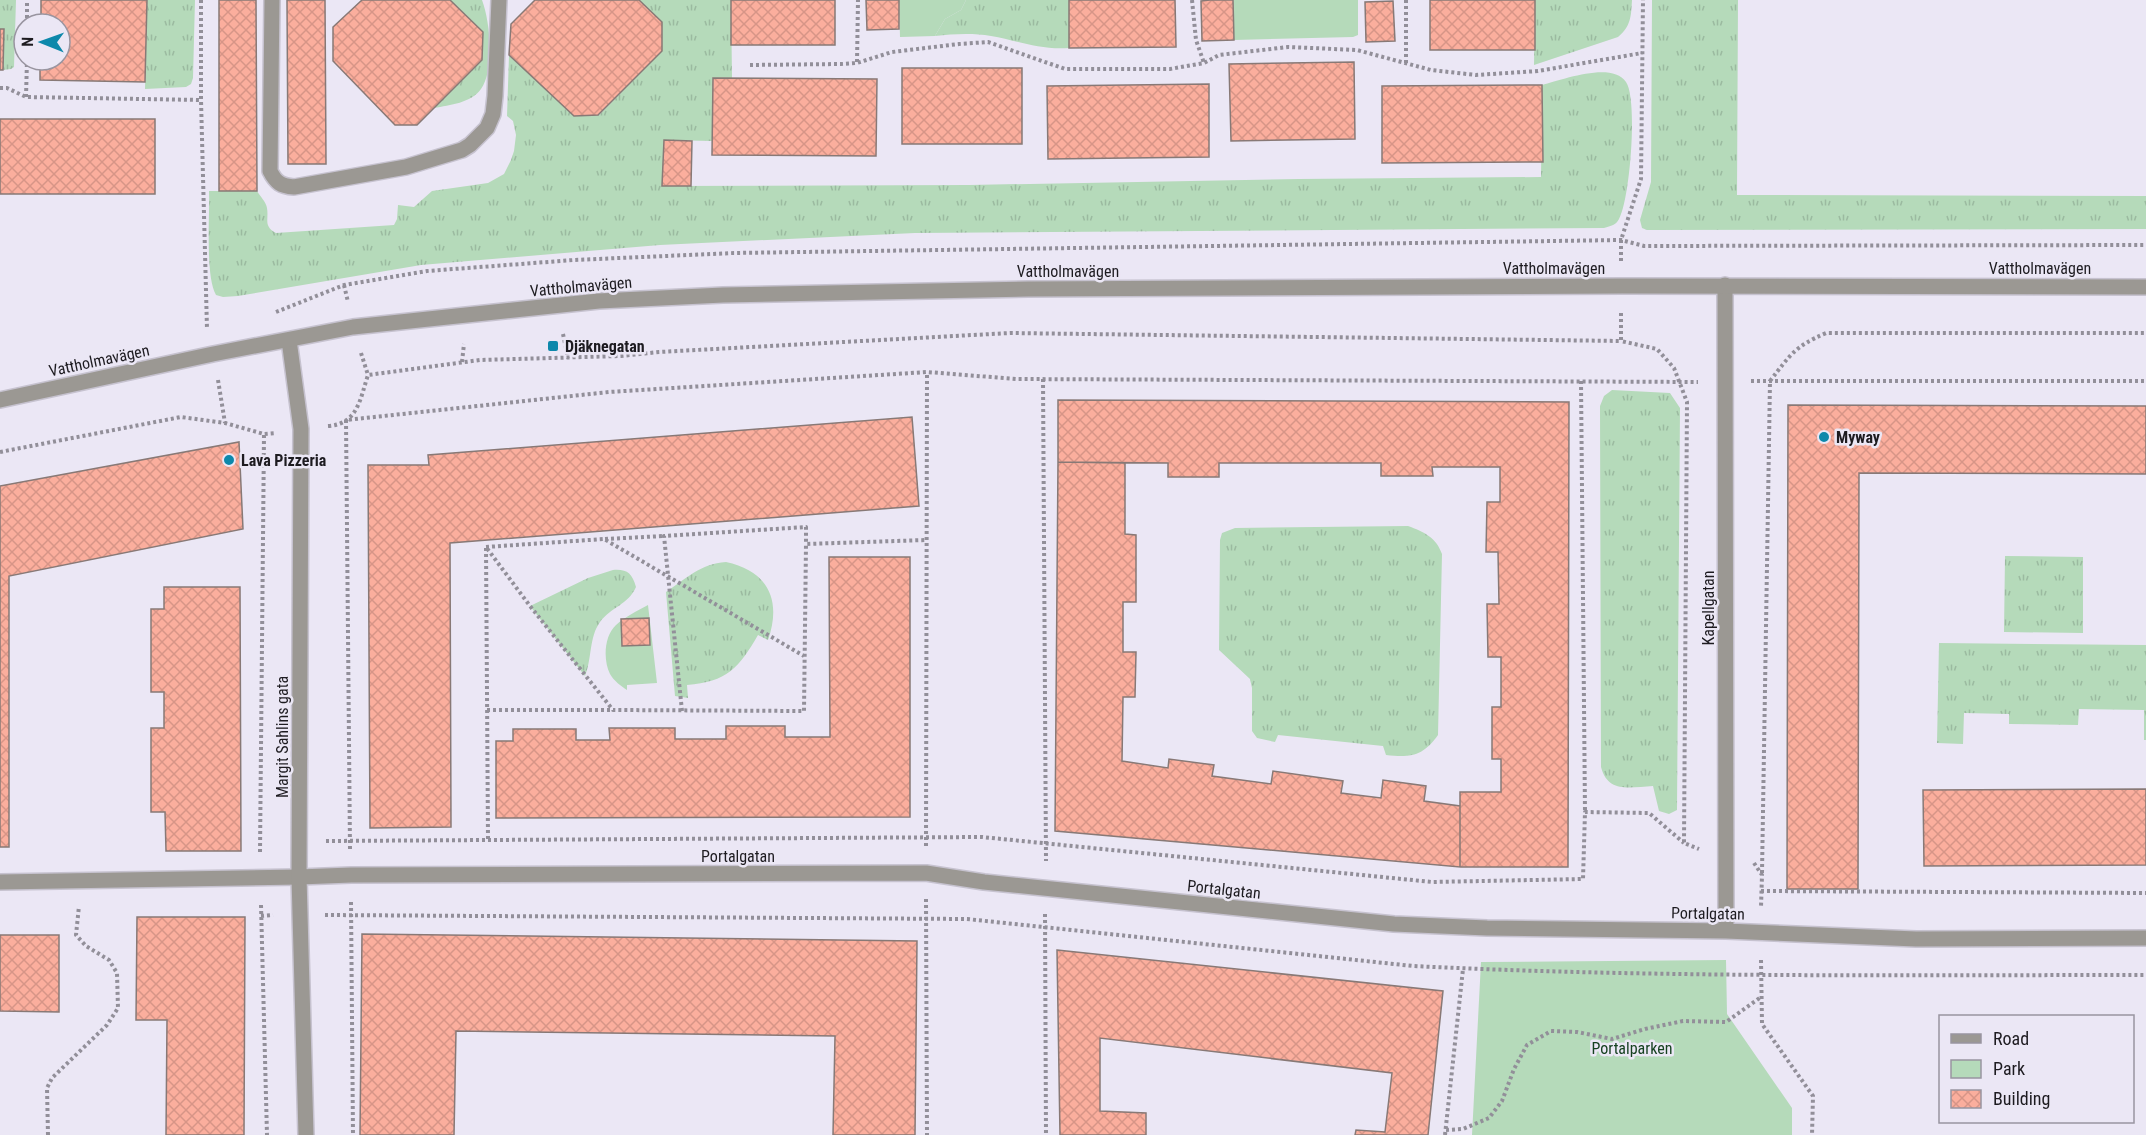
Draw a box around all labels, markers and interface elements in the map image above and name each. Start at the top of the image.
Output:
north arrow [12,12,72,72]
text: N [18,37,37,47]
street label: Vattholmavägen [1503,259,1605,278]
street label: Vattholmavägen [1989,259,2091,278]
street label: Vattholmavägen [1017,262,1119,281]
street label: Vattholmavägen [529,273,633,300]
place label: Djäknegatan [565,337,645,356]
marker: Djäknegatan [546,339,560,353]
street label: Vattholmavägen [47,341,151,380]
place label: Myway [1836,428,1880,447]
marker: Myway [1817,430,1831,444]
place label: Lava Pizzeria [241,451,327,470]
marker: Lava Pizzeria [222,453,236,467]
street label: Kapellgatan [1699,571,1718,645]
street label: Margit Sahlins gata [273,676,292,798]
street label: Portalgatan [701,847,775,866]
street label: Portalgatan [1186,876,1262,903]
street label: Portalgatan [1671,903,1745,924]
legend [1939,1015,2134,1123]
text: Road [1993,1028,2029,1049]
park label: Portalparken [1592,1039,1672,1058]
text: Park [1993,1058,2025,1079]
text: Building [1993,1088,2050,1109]

